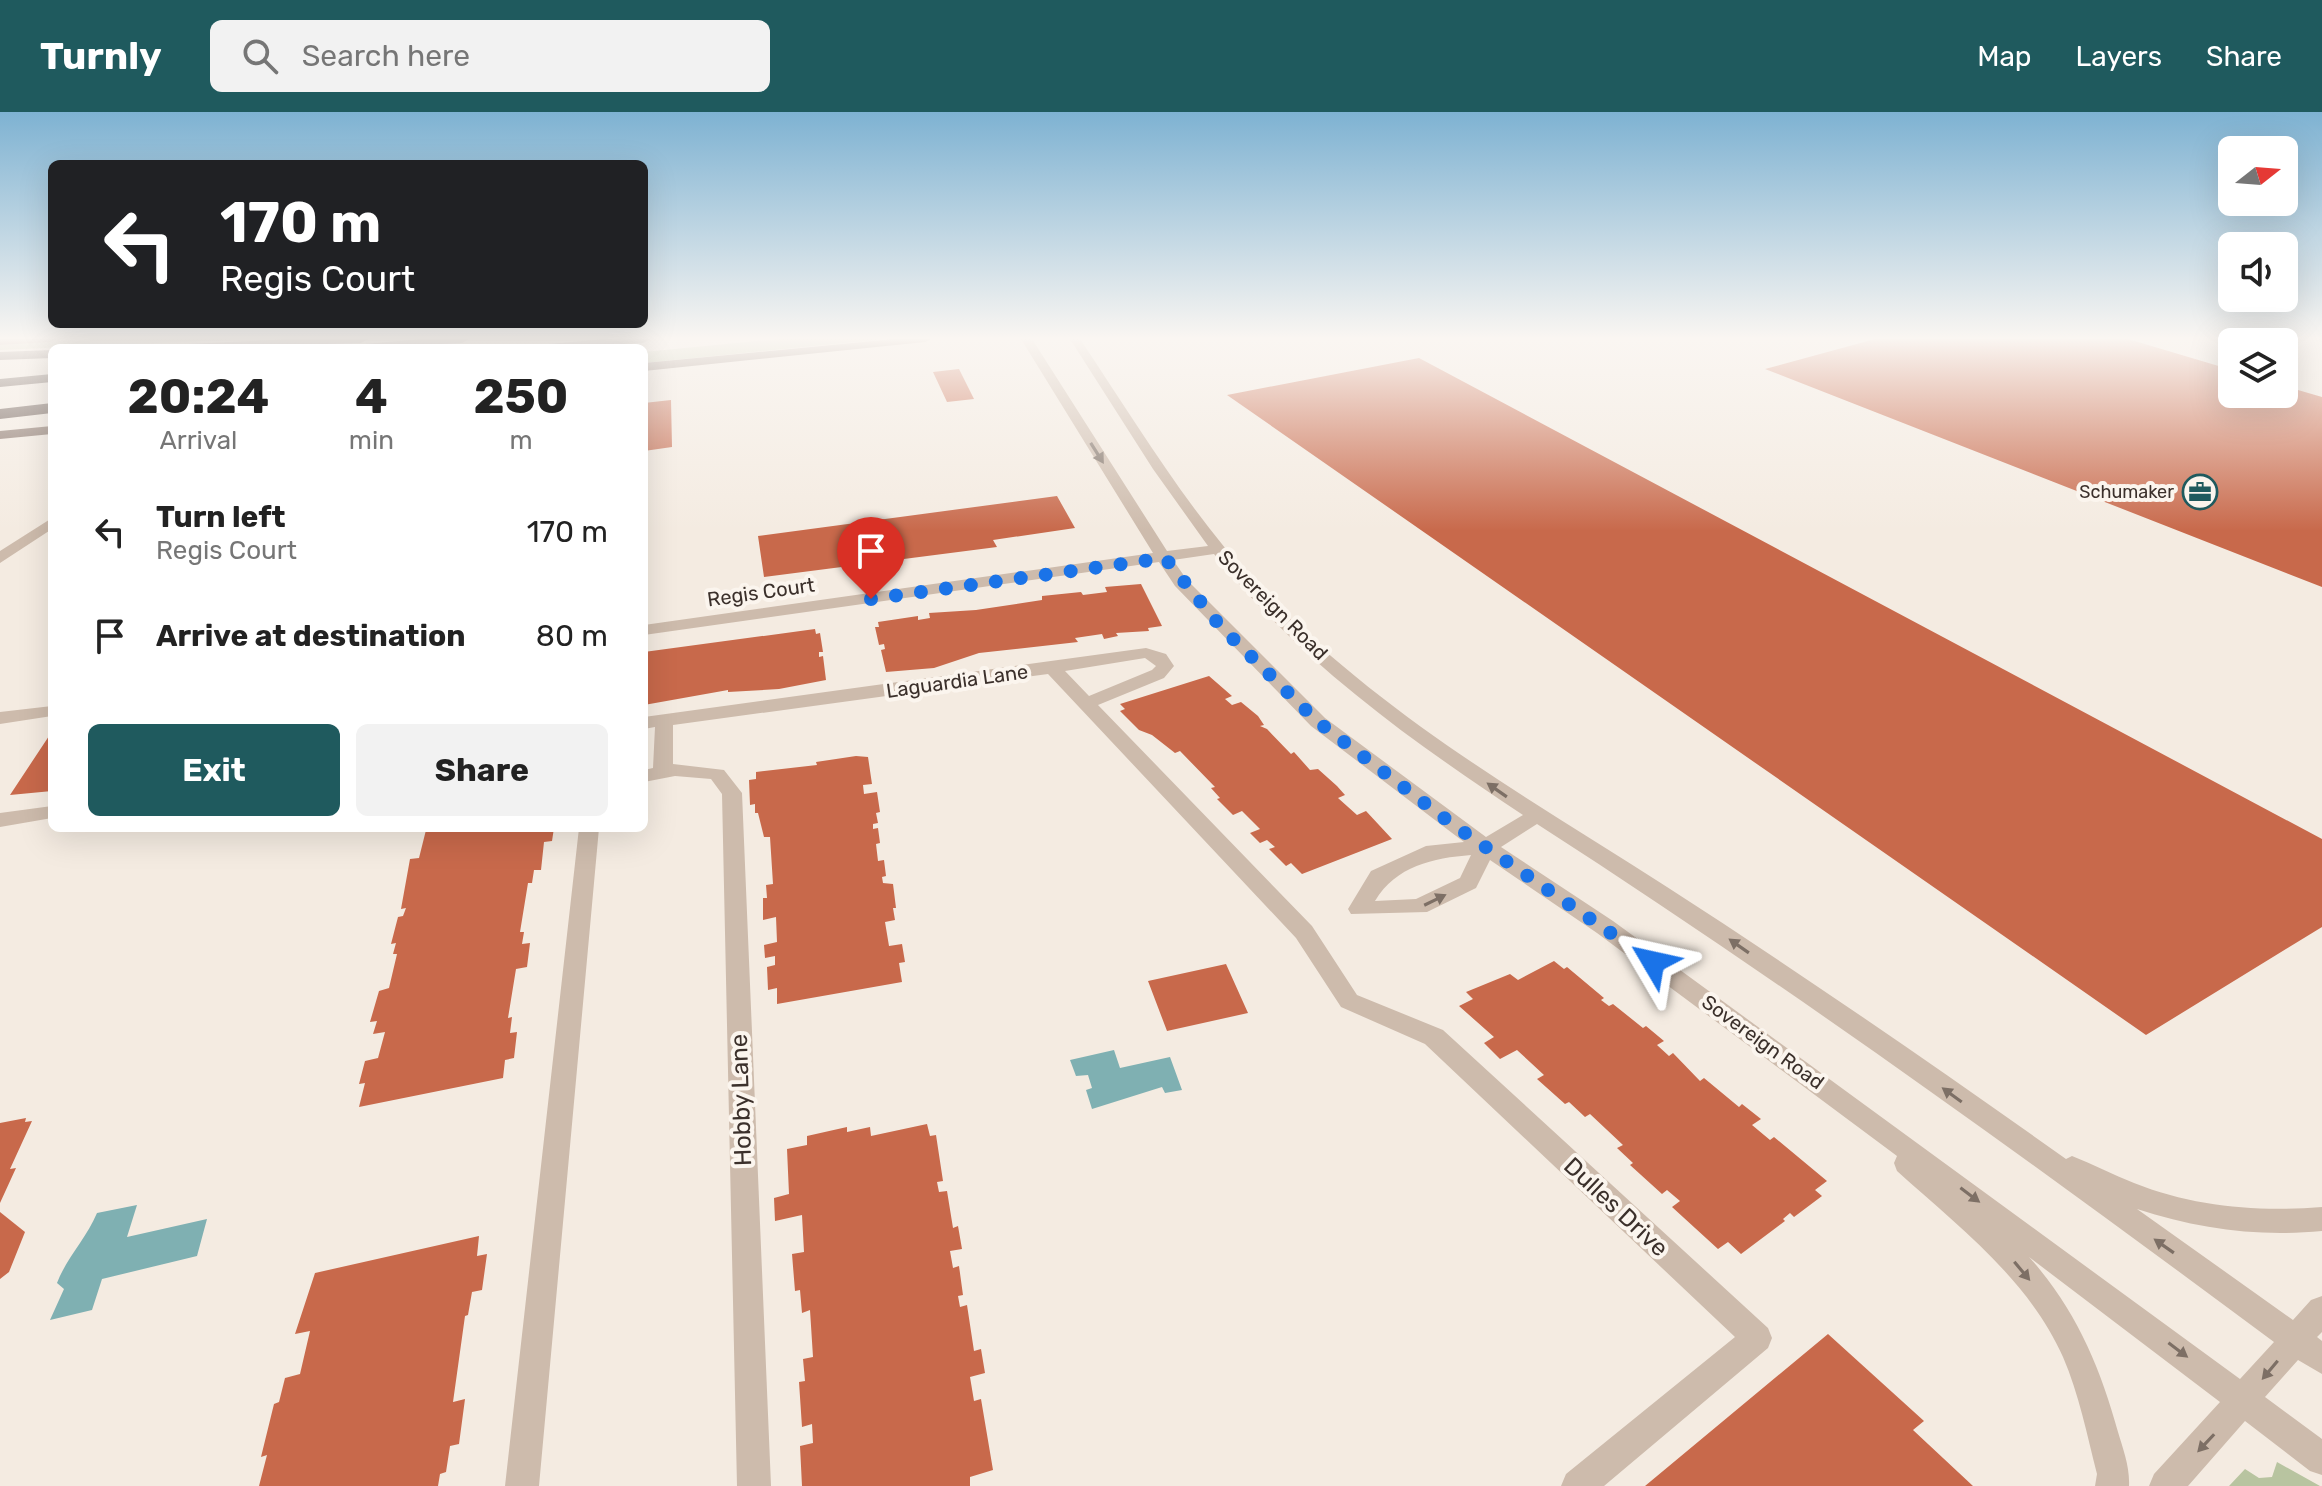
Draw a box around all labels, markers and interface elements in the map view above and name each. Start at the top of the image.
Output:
search box [210,20,770,92]
text: Turnly [40,33,162,79]
icon: search [238,34,282,78]
text: Search here [302,38,470,74]
text: Map [1977,40,2032,73]
text: Layers [2076,40,2162,73]
text: Share [2206,40,2282,73]
north arrow [2218,136,2298,216]
map controls [2218,136,2298,408]
text: 170 m [220,190,381,256]
icon: left [88,192,192,296]
button: sound [2218,232,2298,312]
text: Regis Court [220,257,415,300]
button: layers [2218,328,2298,408]
text: 20:24 [128,368,269,425]
text: 4 [355,368,388,425]
text: 250 [474,368,568,425]
text: Arrival [159,425,237,456]
text: min [349,425,394,456]
text: m [509,425,533,456]
one-way arrow [1089,442,1103,464]
office icon: Schumaker [2181,473,2219,511]
place label: Schumaker [2079,481,2174,503]
text: Turn left [156,499,286,535]
icon: left [88,510,132,554]
text: 170 m [527,514,608,550]
pin [837,517,905,599]
icon: arrive [849,529,893,573]
text: Regis Court [156,535,297,566]
street label: Sovereign Road [1213,545,1333,665]
street label: Regis Court [706,573,816,611]
icon: arrive [88,614,132,658]
text: Arrive at destination [156,618,466,654]
text: 80 m [536,618,608,654]
street label: Laguardia Lane [885,659,1029,703]
button: Exit [88,724,340,816]
button: Share [356,724,608,816]
one-way arrow [1487,783,1508,798]
one-way arrow [1423,893,1446,906]
position arrow [1611,920,1695,1004]
one-way arrow [1729,939,1750,954]
street label: Sovereign Road [1697,990,1829,1094]
street label: Hobby Lane [725,1033,757,1167]
one-way arrow [1942,1088,1962,1104]
street label: Dulles Drive [1558,1152,1674,1262]
one-way arrow [1959,1187,1981,1203]
one-way arrow [2153,1239,2174,1254]
one-way arrow [2013,1260,2030,1280]
one-way arrow [2168,1342,2188,1358]
one-way arrow [2262,1360,2279,1380]
one-way arrow [2197,1434,2215,1453]

